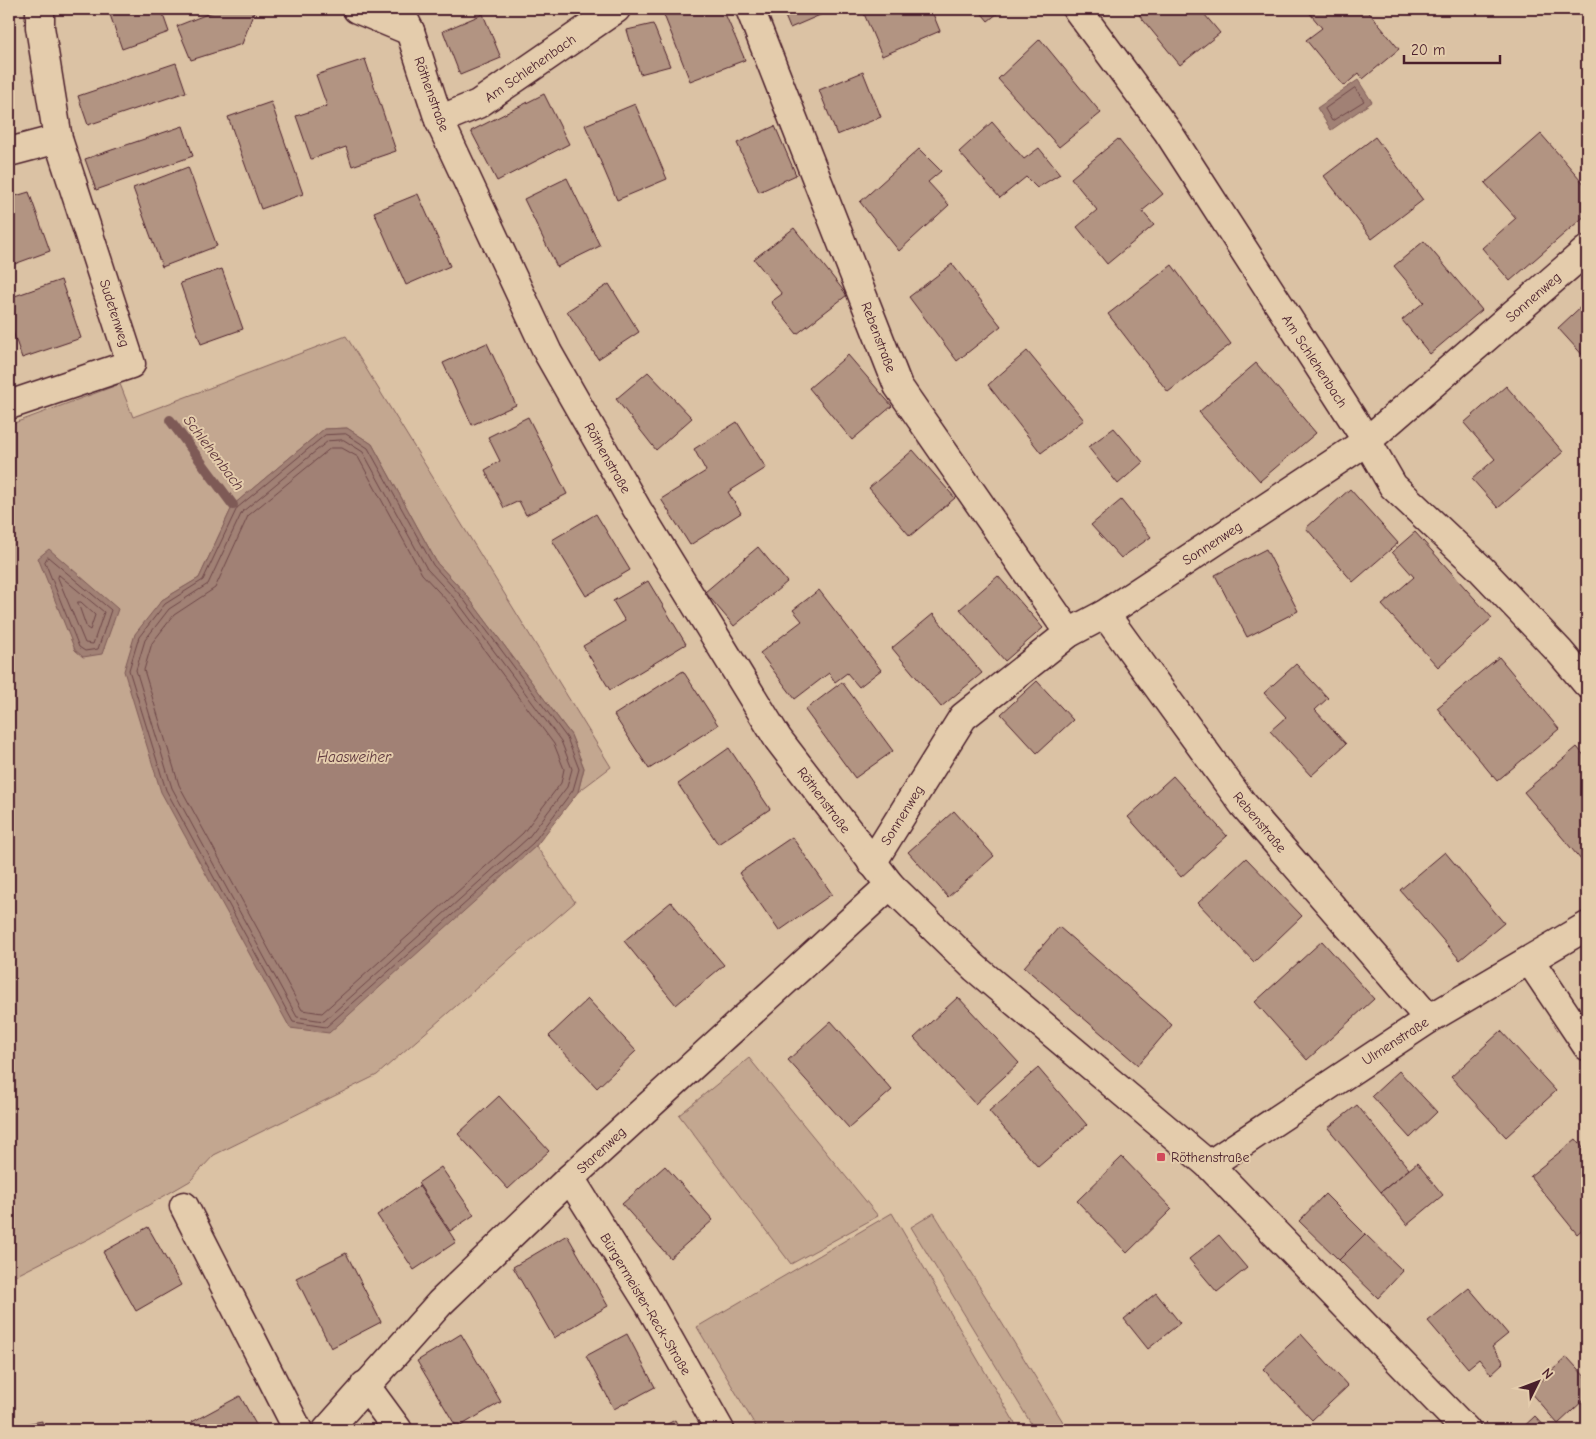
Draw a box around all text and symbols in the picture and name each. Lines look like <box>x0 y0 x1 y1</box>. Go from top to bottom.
street label: Am Schlehenbach <box>481 31 579 106</box>
scale bar <box>1404 32 1500 64</box>
text: 20 m <box>1411 41 1445 59</box>
street label: Röthenstraße <box>410 54 453 134</box>
street label: Sonnenweg <box>1502 269 1565 326</box>
street label: Sudetenweg <box>96 277 133 349</box>
street label: Rebenstraße <box>857 300 900 375</box>
street label: Am Schlehenbach <box>1278 311 1351 411</box>
water label: Schlehenbach <box>180 412 248 494</box>
street label: Röthenstraße <box>581 420 635 496</box>
street label: Sonnenweg <box>1179 518 1245 569</box>
water label: Haasweiher <box>317 748 392 766</box>
street label: Röthenstraße <box>793 764 854 837</box>
street label: Sonnenweg <box>877 782 928 849</box>
street label: Rebenstraße <box>1229 788 1290 856</box>
street label: Ulmenstraße <box>1359 1014 1432 1069</box>
street label: Starenweg <box>573 1123 630 1177</box>
place label: Röthenstraße <box>1171 1149 1249 1166</box>
marker: Röthenstraße <box>1155 1151 1167 1163</box>
street label: Bürgermeister-Reck-Straße <box>596 1230 695 1378</box>
north arrow <box>1514 1356 1564 1406</box>
text: N <box>1538 1365 1557 1383</box>

